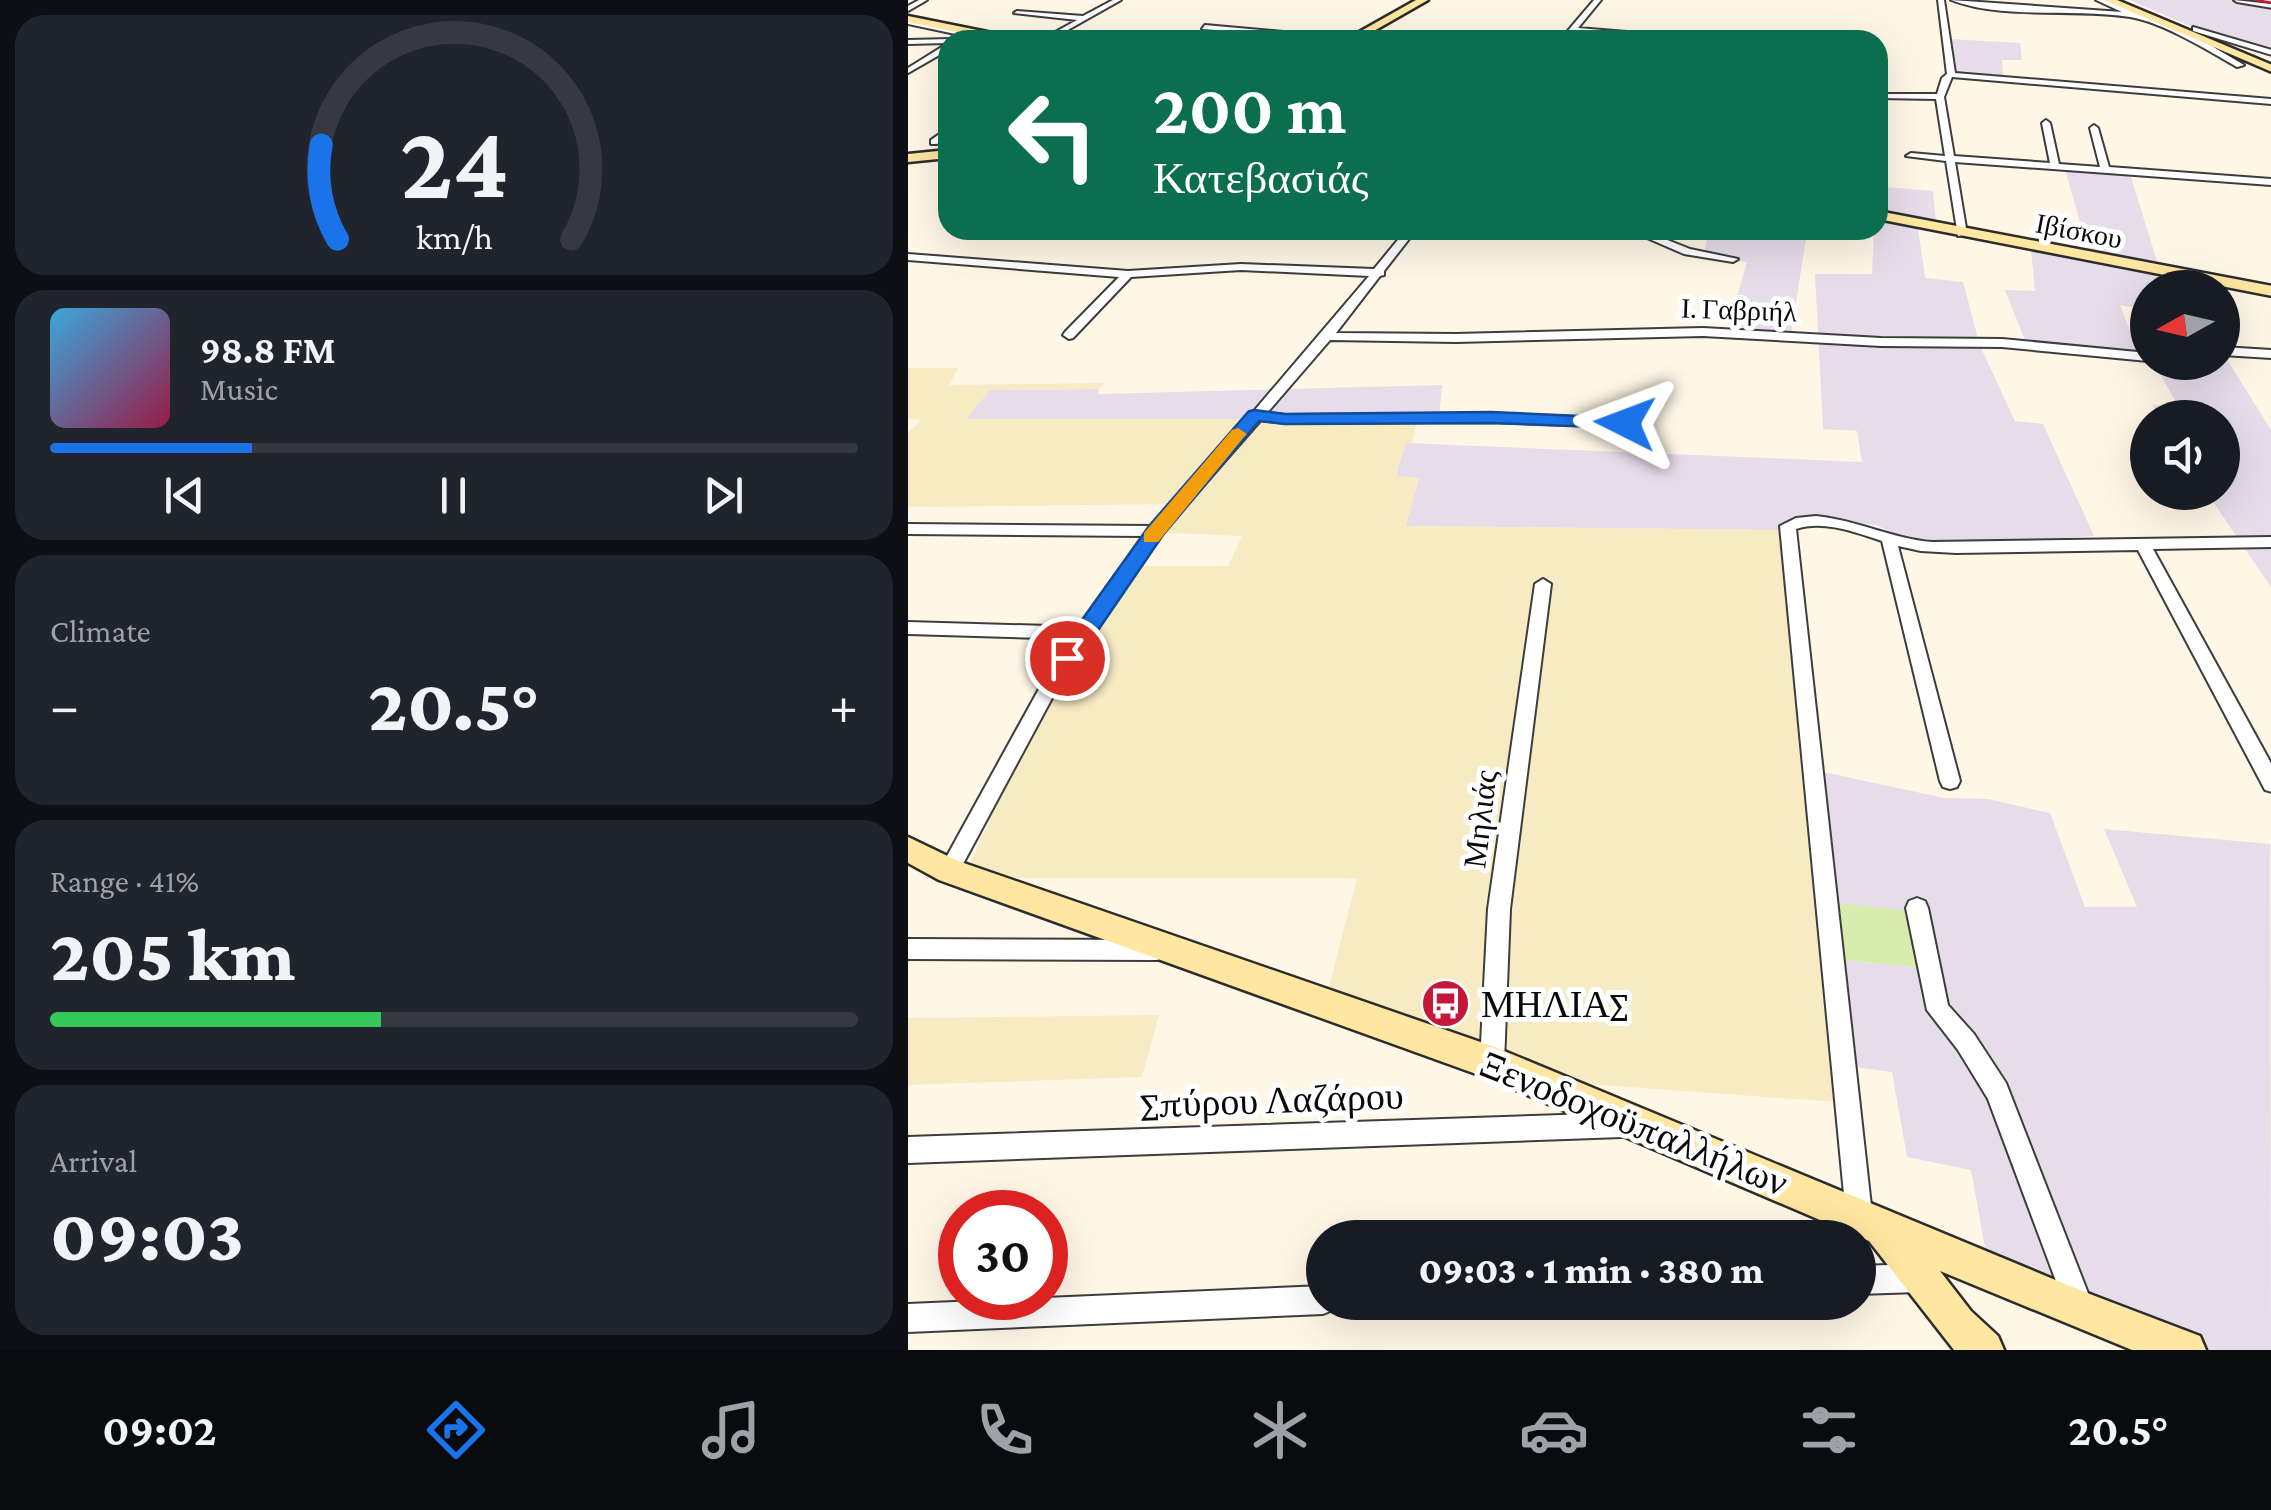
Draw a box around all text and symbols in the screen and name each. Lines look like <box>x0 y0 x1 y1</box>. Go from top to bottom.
icon: left <box>988 70 1118 200</box>
text: 200 m <box>1153 70 1346 148</box>
text: 24 <box>399 104 509 219</box>
text: Κατεβασιάς <box>1153 153 1369 203</box>
street label: Ιβίσκου <box>2033 207 2125 255</box>
text: km/h <box>415 217 493 257</box>
north arrow <box>2130 270 2240 380</box>
map controls <box>2130 270 2240 510</box>
street label: Ι. Γαβριήλ <box>1681 292 1798 328</box>
text: 98.8 FM <box>200 329 336 371</box>
text: Music <box>200 371 278 407</box>
position arrow <box>1573 371 1677 475</box>
button: sound <box>2130 400 2240 510</box>
icon: previous <box>157 468 212 523</box>
icon: pause <box>426 468 481 523</box>
icon: next <box>696 468 751 523</box>
text: Climate <box>50 613 151 649</box>
pin <box>1025 616 1110 701</box>
icon: arrive <box>1040 631 1095 686</box>
text: 20.5° <box>368 663 540 746</box>
text: − <box>50 675 79 736</box>
text: + <box>829 675 858 736</box>
street label: Μηλιάς <box>1456 768 1504 870</box>
text: Range · 41% <box>50 863 199 899</box>
text: 205 km <box>50 913 295 996</box>
bus stop icon: ΜΗΛΙΑΣ <box>1420 978 1472 1030</box>
place label: ΜΗΛΙΑΣ <box>1481 983 1628 1025</box>
street label: Ξενοδοχοϋπαλλήλων <box>1474 1042 1794 1204</box>
street label: Σπύρου Λαζάρου <box>1140 1074 1404 1126</box>
text: Arrival <box>50 1143 137 1179</box>
speed limit sign: 30 <box>938 1190 1068 1320</box>
text: 09:03 <box>50 1193 244 1276</box>
text: 09:03 · 1 min · 380 m <box>1418 1249 1764 1291</box>
icon: directions <box>421 1395 491 1465</box>
icon: music <box>696 1395 766 1465</box>
icon: phone <box>970 1395 1040 1465</box>
icon: climate <box>1245 1395 1315 1465</box>
icon: car <box>1519 1395 1589 1465</box>
icon: filters <box>1794 1395 1864 1465</box>
text: 09:02 <box>102 1405 217 1455</box>
text: 20.5° <box>2068 1405 2169 1455</box>

